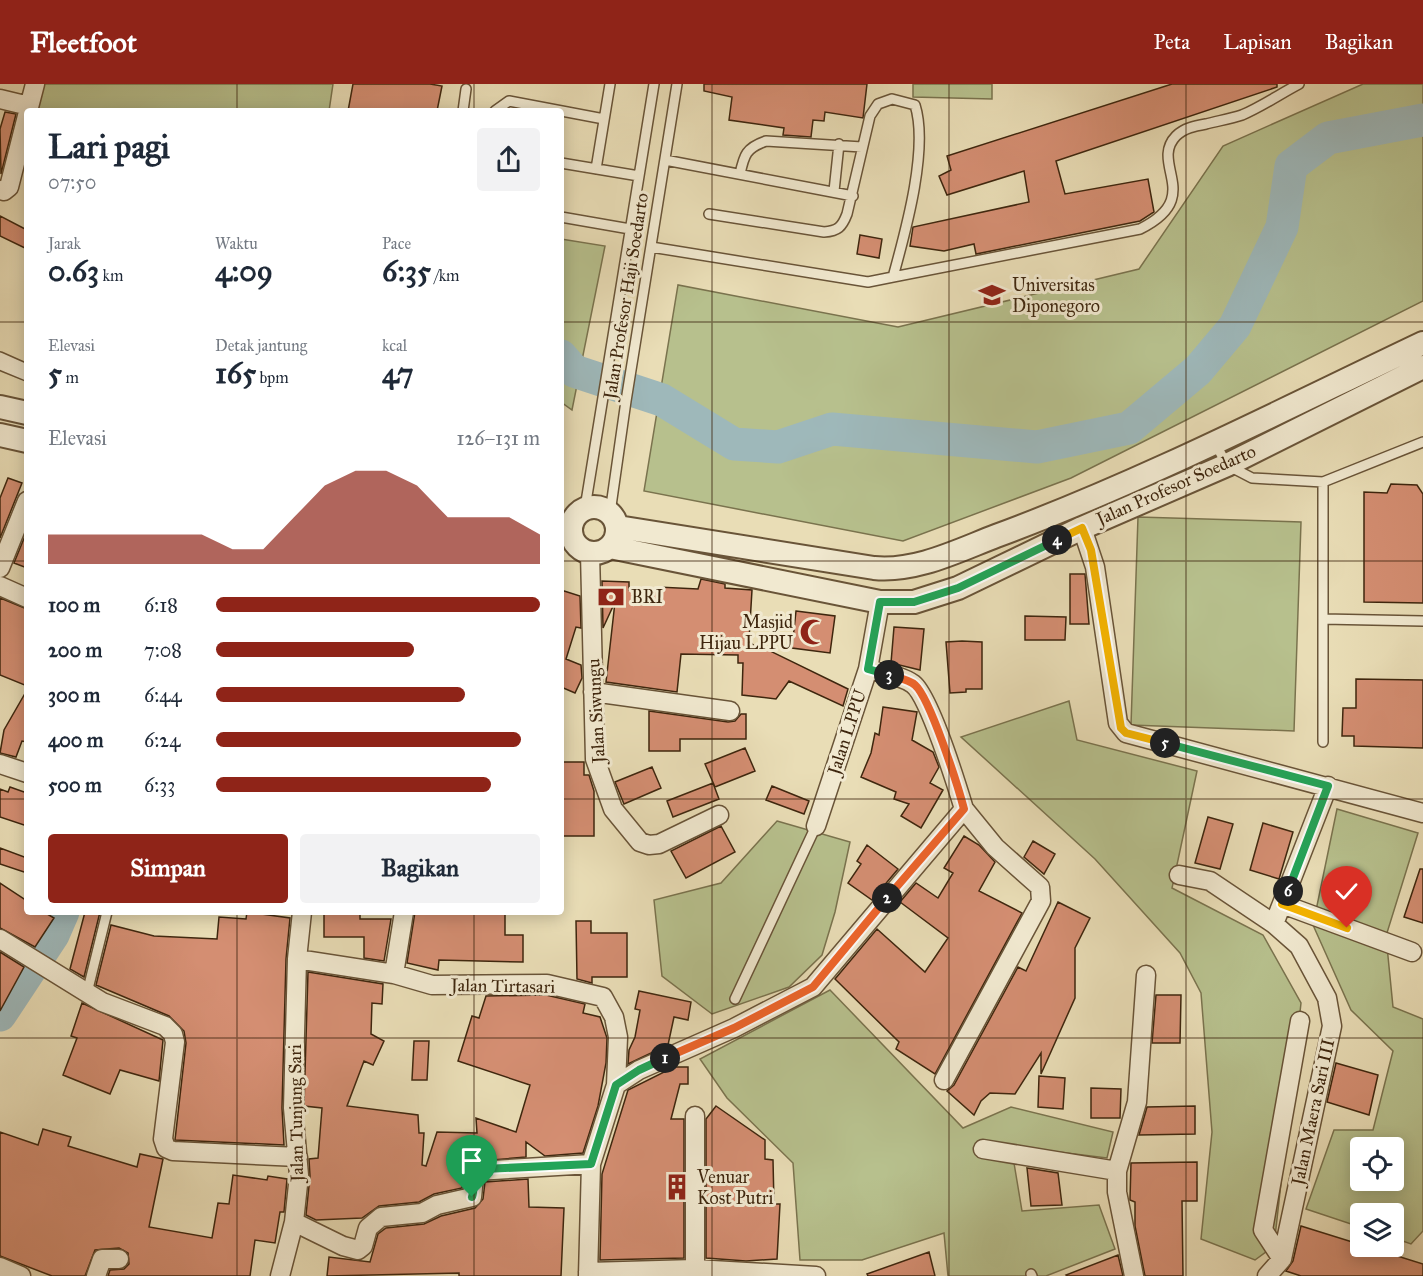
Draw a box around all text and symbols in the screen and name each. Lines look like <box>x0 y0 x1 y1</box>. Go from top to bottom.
text: Fleetfoot <box>30 25 137 60</box>
text: Peta <box>1154 29 1190 55</box>
text: Lapisan <box>1223 29 1292 55</box>
text: Bagikan <box>1325 29 1393 55</box>
text: Lari pagi <box>48 127 170 167</box>
button: share <box>477 128 540 191</box>
text: 07:50 <box>48 170 96 194</box>
street label: Jalan Profesor Haji Soedarto <box>598 191 654 403</box>
text: Jarak <box>48 234 81 253</box>
text: Waktu <box>215 234 258 253</box>
text: Pace <box>382 234 411 253</box>
text: 0.63 <box>48 253 99 289</box>
text: 4:09 <box>215 253 273 289</box>
text: 6:35 <box>382 253 431 289</box>
text: km <box>99 266 123 285</box>
text: /km <box>431 266 460 285</box>
place label: Universitas Diponegoro <box>1012 274 1100 318</box>
school or university icon: Universitas Diponegoro <box>977 280 1007 310</box>
text: Elevasi <box>48 336 95 355</box>
text: Detak jantung <box>215 336 307 355</box>
text: kcal <box>382 336 407 355</box>
text: 5 <box>48 355 62 391</box>
text: 165 <box>215 355 256 391</box>
text: 47 <box>382 355 413 391</box>
text: m <box>62 368 79 387</box>
text: bpm <box>256 368 289 387</box>
text: Elevasi <box>48 426 107 450</box>
text: 126–131 m <box>457 426 540 450</box>
street label: Jalan Profesor Soedarto <box>1091 440 1260 532</box>
pin: 4 <box>1042 525 1072 555</box>
text: 4 <box>1053 530 1061 549</box>
bank icon: BRI <box>596 582 626 612</box>
place label: BRI <box>631 586 663 608</box>
text: 100 m <box>48 593 100 617</box>
text: 6:18 <box>144 593 178 617</box>
place label: Masjid Hijau LPPU <box>699 611 794 654</box>
mosque icon: Masjid Hijau LPPU <box>798 617 828 647</box>
text: 200 m <box>48 638 102 662</box>
text: 7:08 <box>144 638 182 662</box>
street label: Jalan Siwungu <box>582 658 611 766</box>
pin: 3 <box>874 660 904 690</box>
text: 3 <box>886 665 892 684</box>
text: 300 m <box>48 683 100 707</box>
text: 6:44 <box>144 683 182 707</box>
street label: Jalan LPPU <box>822 686 872 780</box>
text: 400 m <box>48 728 104 752</box>
text: 6:24 <box>144 728 180 752</box>
pin: 5 <box>1150 728 1180 758</box>
text: 5 <box>1161 733 1169 752</box>
text: 500 m <box>48 773 102 797</box>
text: 6:33 <box>144 773 175 797</box>
button: Simpan <box>48 834 288 903</box>
button: Bagikan <box>300 834 540 903</box>
pin <box>1321 866 1372 928</box>
icon: check <box>1330 875 1363 908</box>
pin: 6 <box>1273 876 1303 906</box>
text: 6 <box>1284 881 1292 900</box>
pin: 2 <box>872 883 902 913</box>
text: 2 <box>883 888 891 907</box>
street label: Jalan Tirtasari <box>449 974 555 999</box>
street label: Jalan Maera Sari III <box>1286 1037 1340 1189</box>
pin: 1 <box>650 1043 680 1073</box>
street label: Jalan Tunjung Sari <box>284 1044 309 1184</box>
text: 1 <box>662 1048 668 1067</box>
pin <box>446 1135 497 1197</box>
map controls <box>1350 1137 1404 1257</box>
button: locate <box>1350 1137 1404 1191</box>
icon: arrive <box>455 1144 488 1177</box>
place label: Venuar Kost Putri <box>696 1166 774 1209</box>
building icon: Venuar Kost Putri <box>662 1172 692 1202</box>
button: layers <box>1350 1203 1404 1257</box>

